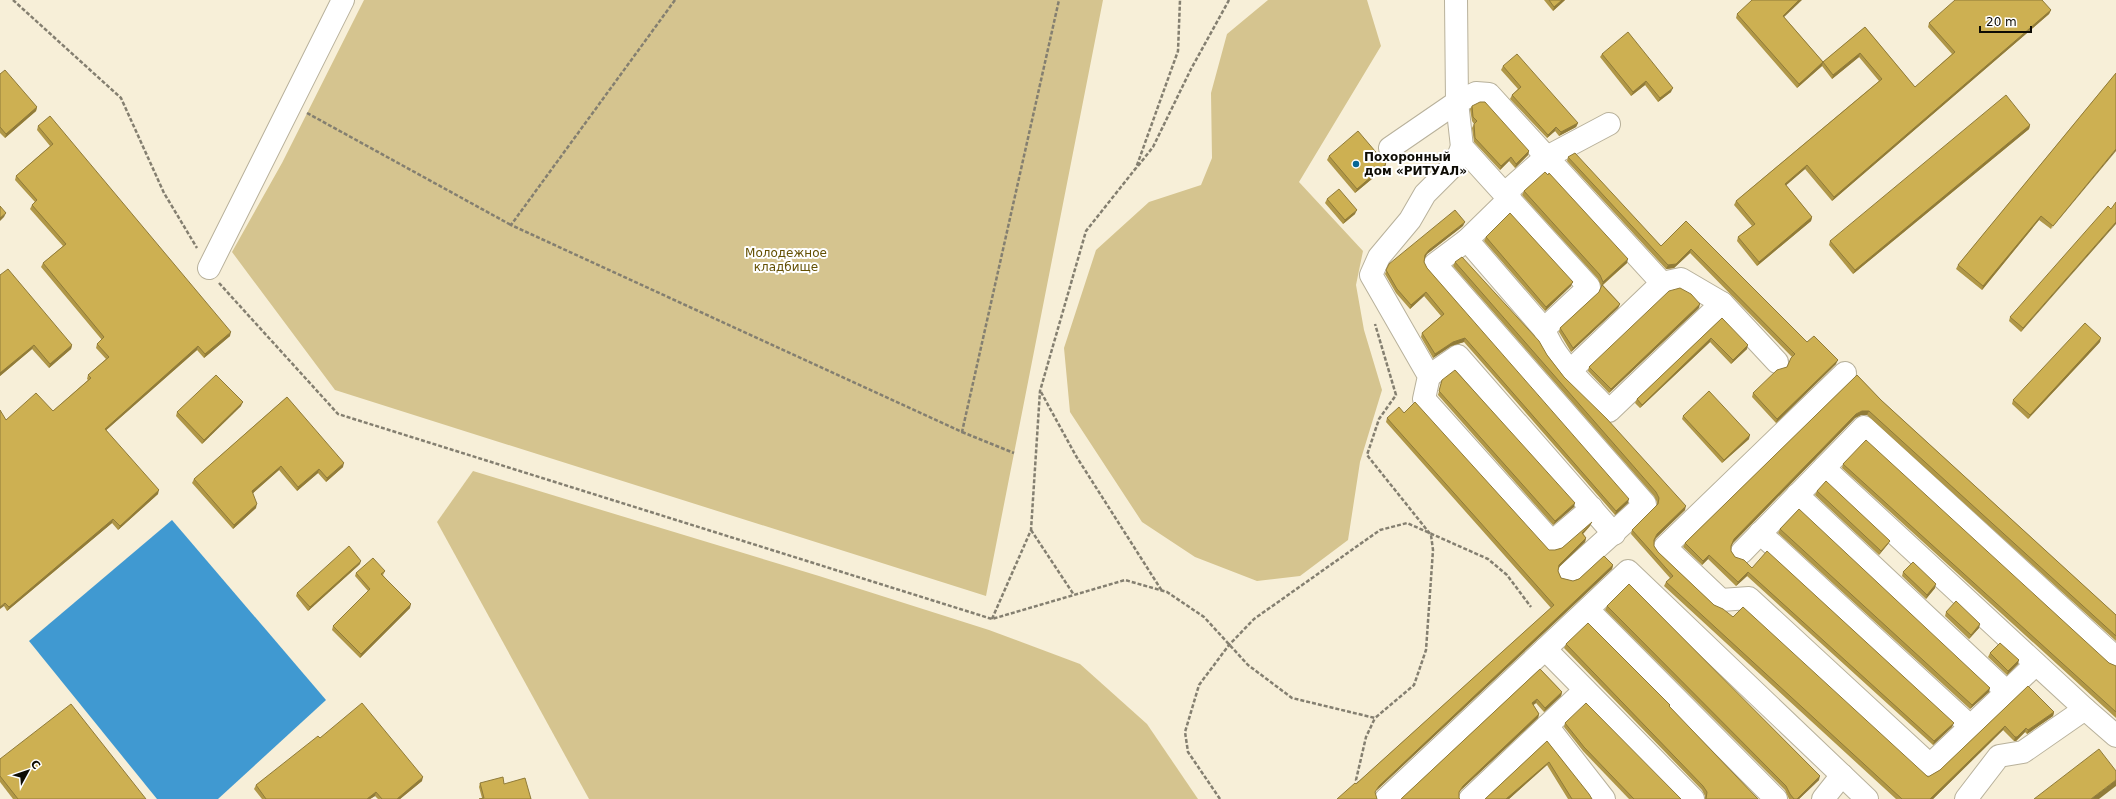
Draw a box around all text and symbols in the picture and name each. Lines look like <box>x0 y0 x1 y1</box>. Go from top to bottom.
scale bar <box>1980 8 2031 34</box>
text: 20 m <box>1986 15 2017 29</box>
place label: Похоронный дом «РИТУАЛ» <box>1364 150 1467 178</box>
marker: Похоронный дом «РИТУАЛ» <box>1351 159 1361 169</box>
park label: Молодежное кладбище <box>745 246 827 274</box>
north arrow <box>8 751 48 791</box>
text: С <box>28 758 43 772</box>

